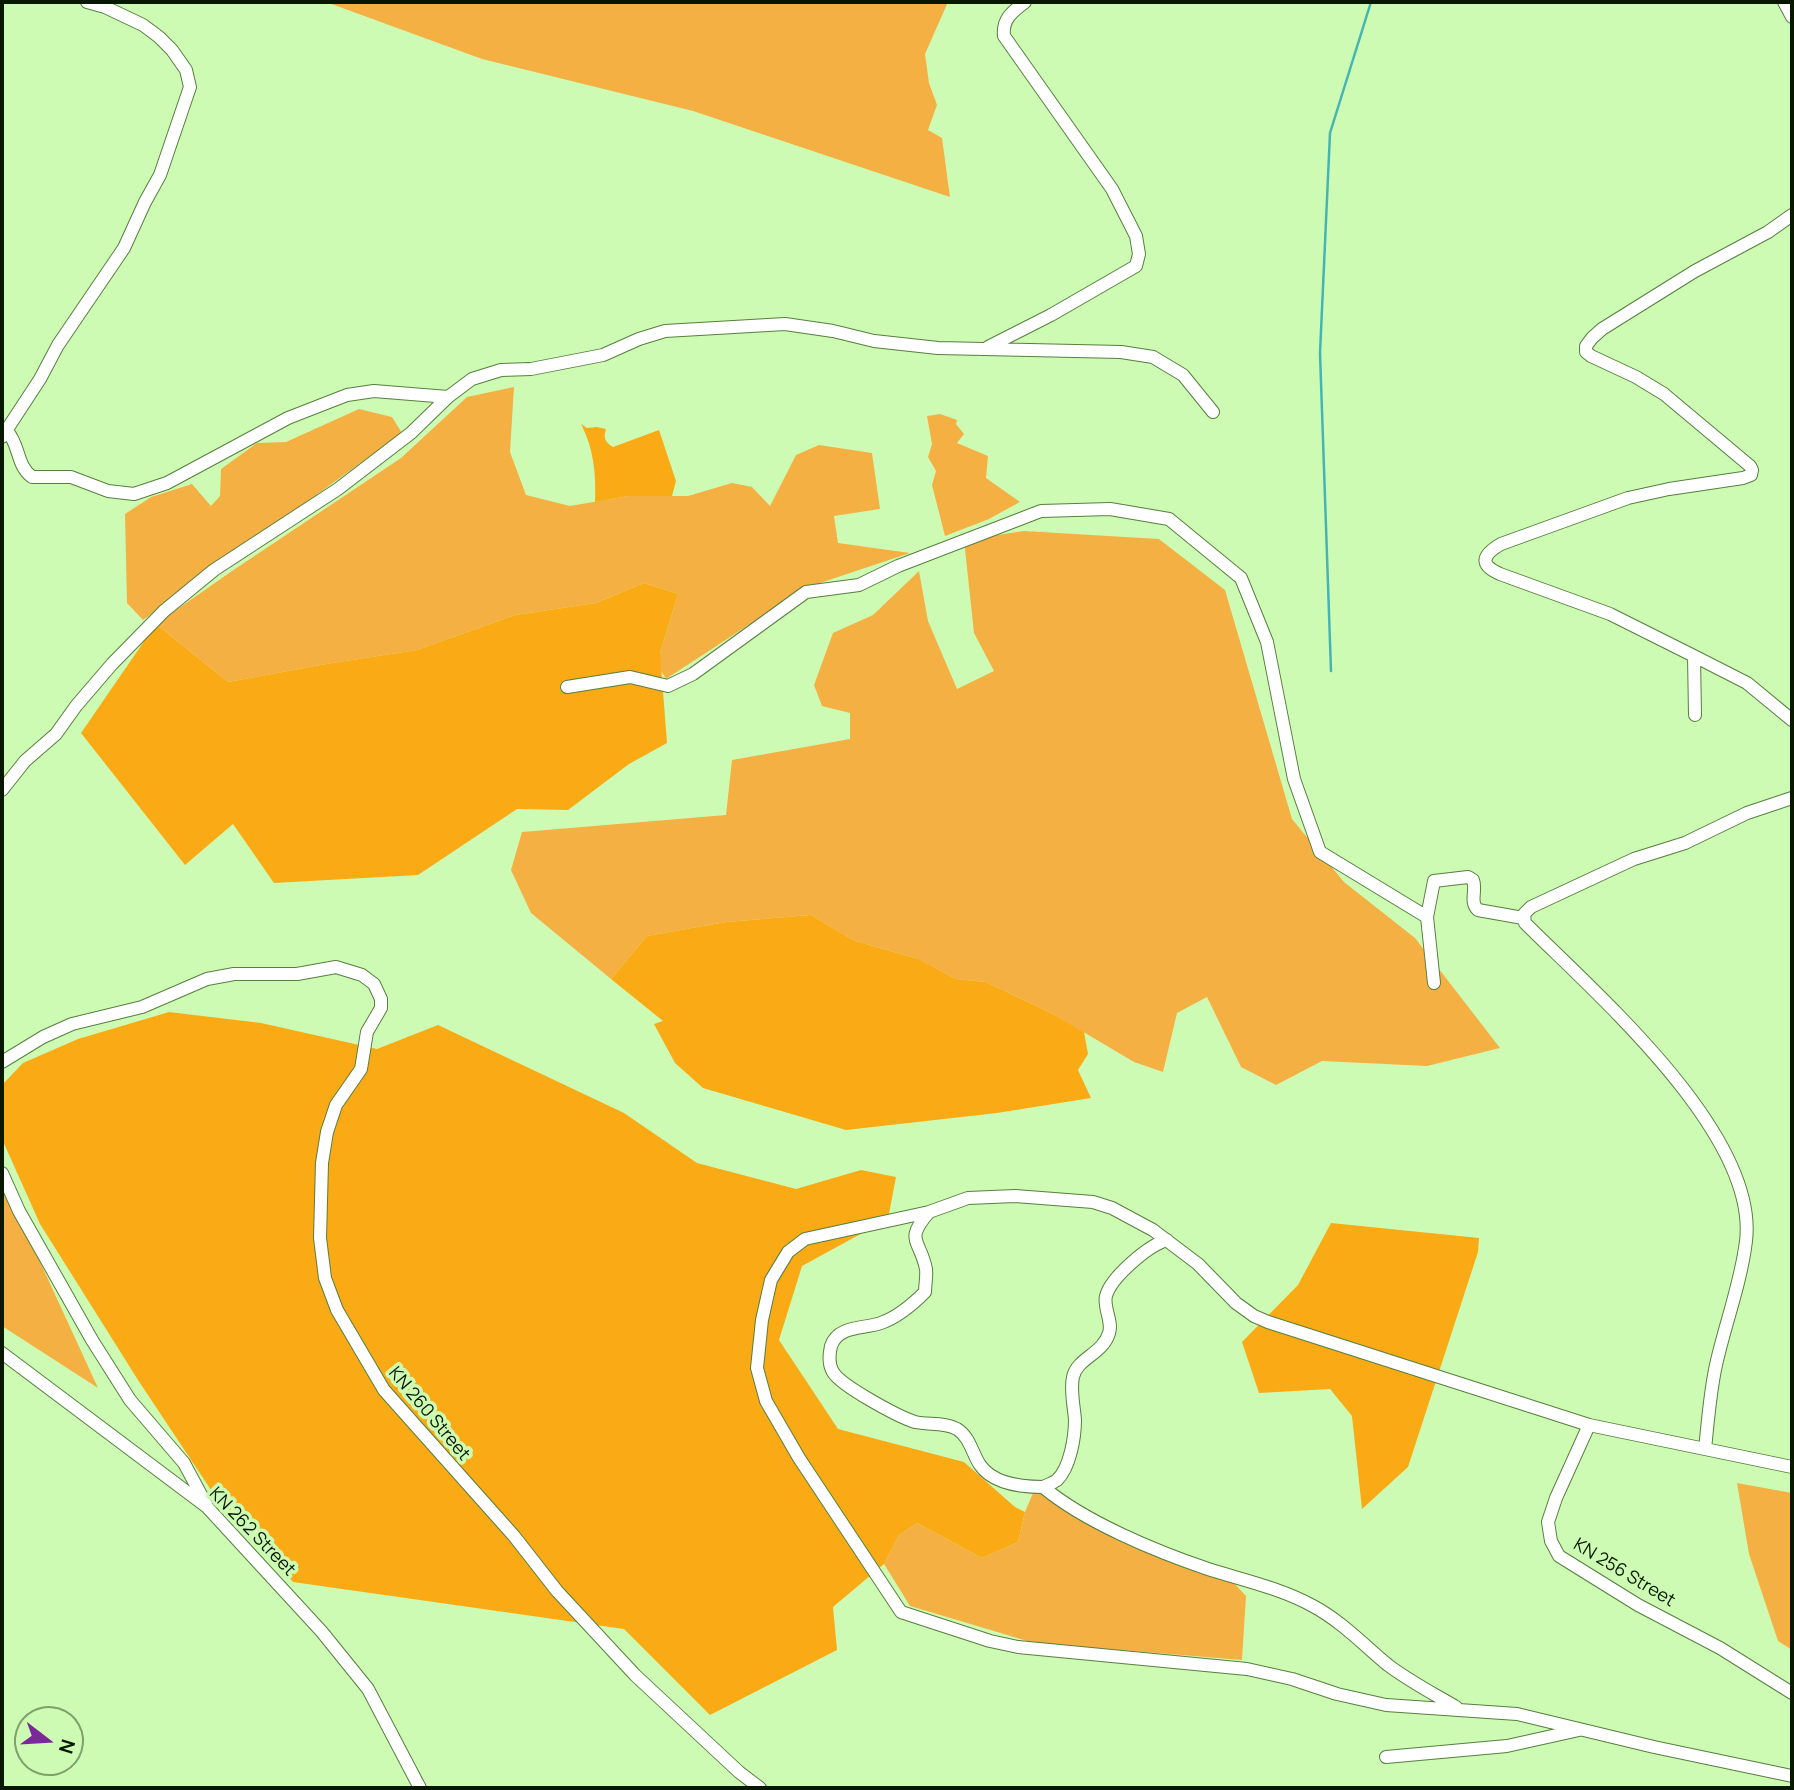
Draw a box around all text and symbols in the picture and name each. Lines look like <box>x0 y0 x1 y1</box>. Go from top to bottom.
street label: KN 260 Street <box>384 1363 474 1465</box>
street label: KN 262 Street <box>204 1483 300 1581</box>
street label: KN 256 Street <box>1569 1534 1679 1612</box>
north arrow <box>14 1706 84 1776</box>
text: N <box>53 1736 82 1757</box>

